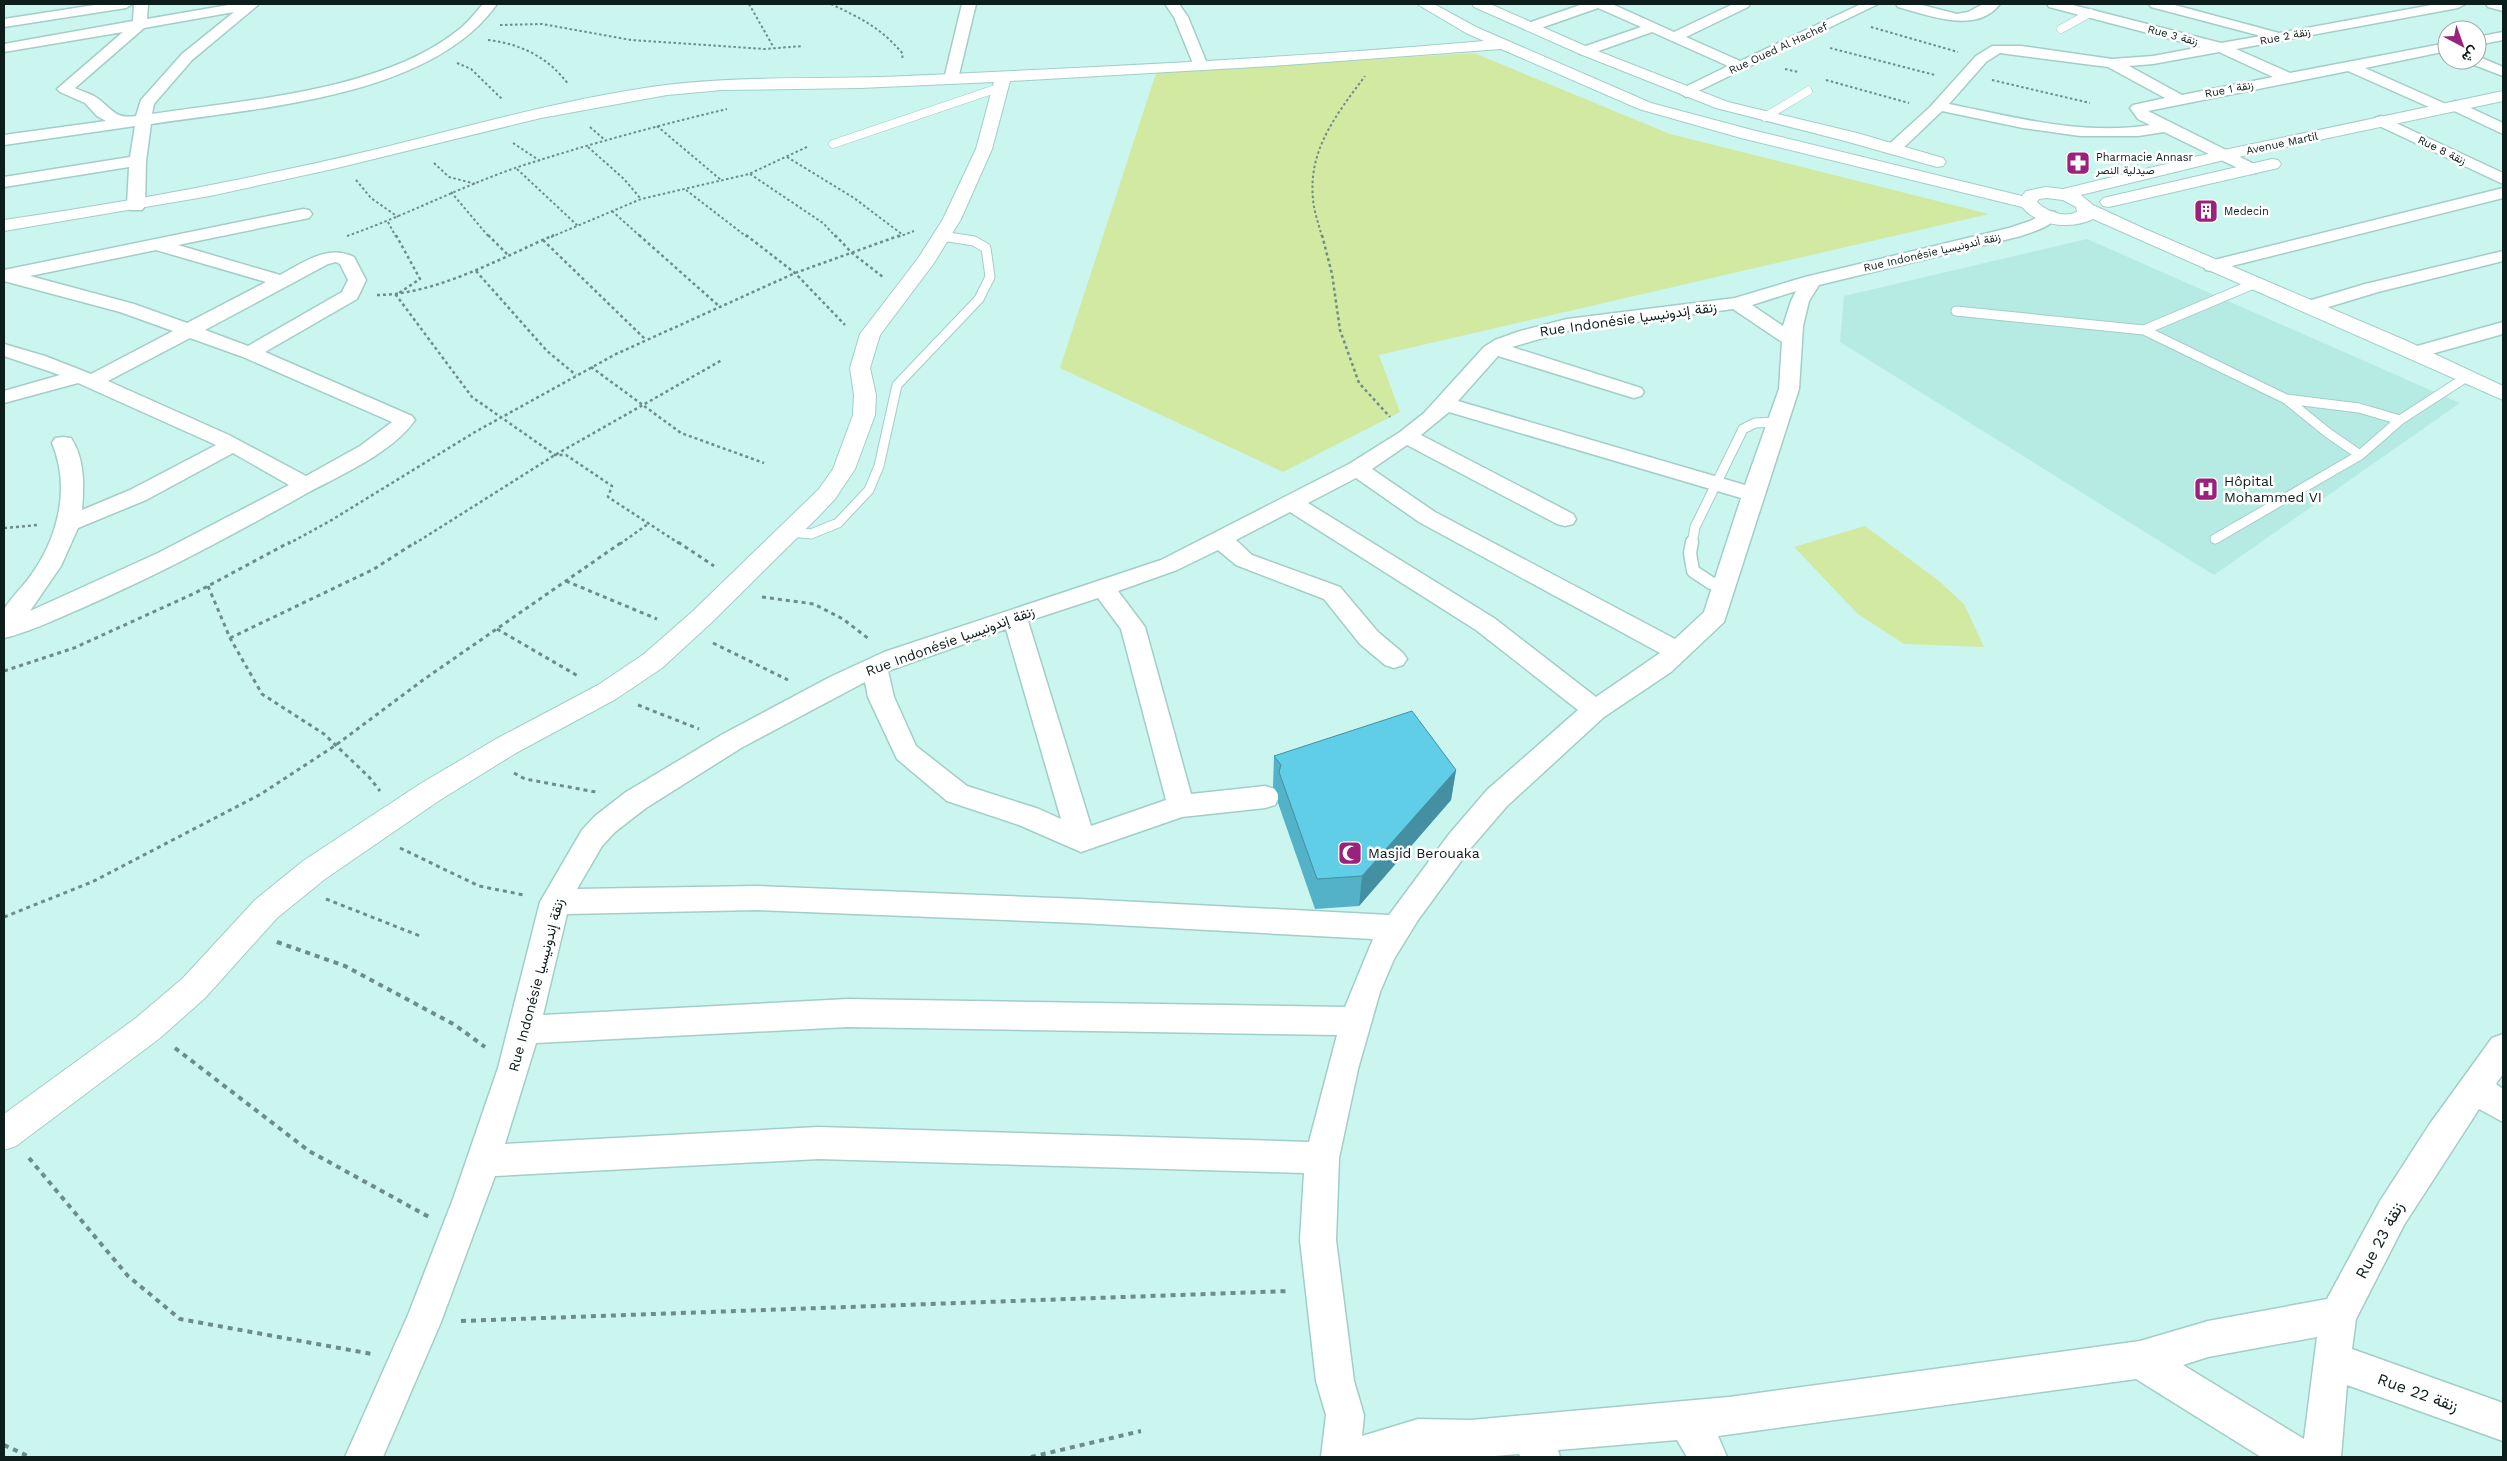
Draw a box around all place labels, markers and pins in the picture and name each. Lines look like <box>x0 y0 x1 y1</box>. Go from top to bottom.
pharmacy icon: Pharmacie Annasr صيدلية النصر <box>2065 150 2091 176</box>
place label: Pharmacie Annasr صيدلية النصر <box>2095 151 2194 177</box>
building icon: Medecin <box>2193 198 2219 224</box>
place label: Medecin <box>2224 205 2269 218</box>
place label: Hôpital Mohammed VI <box>2224 473 2322 505</box>
hospital icon: Hôpital Mohammed VI <box>2193 476 2219 502</box>
mosque icon: Masjid Berouaka <box>1337 840 1363 866</box>
place label: Masjid Berouaka <box>1368 845 1480 861</box>

